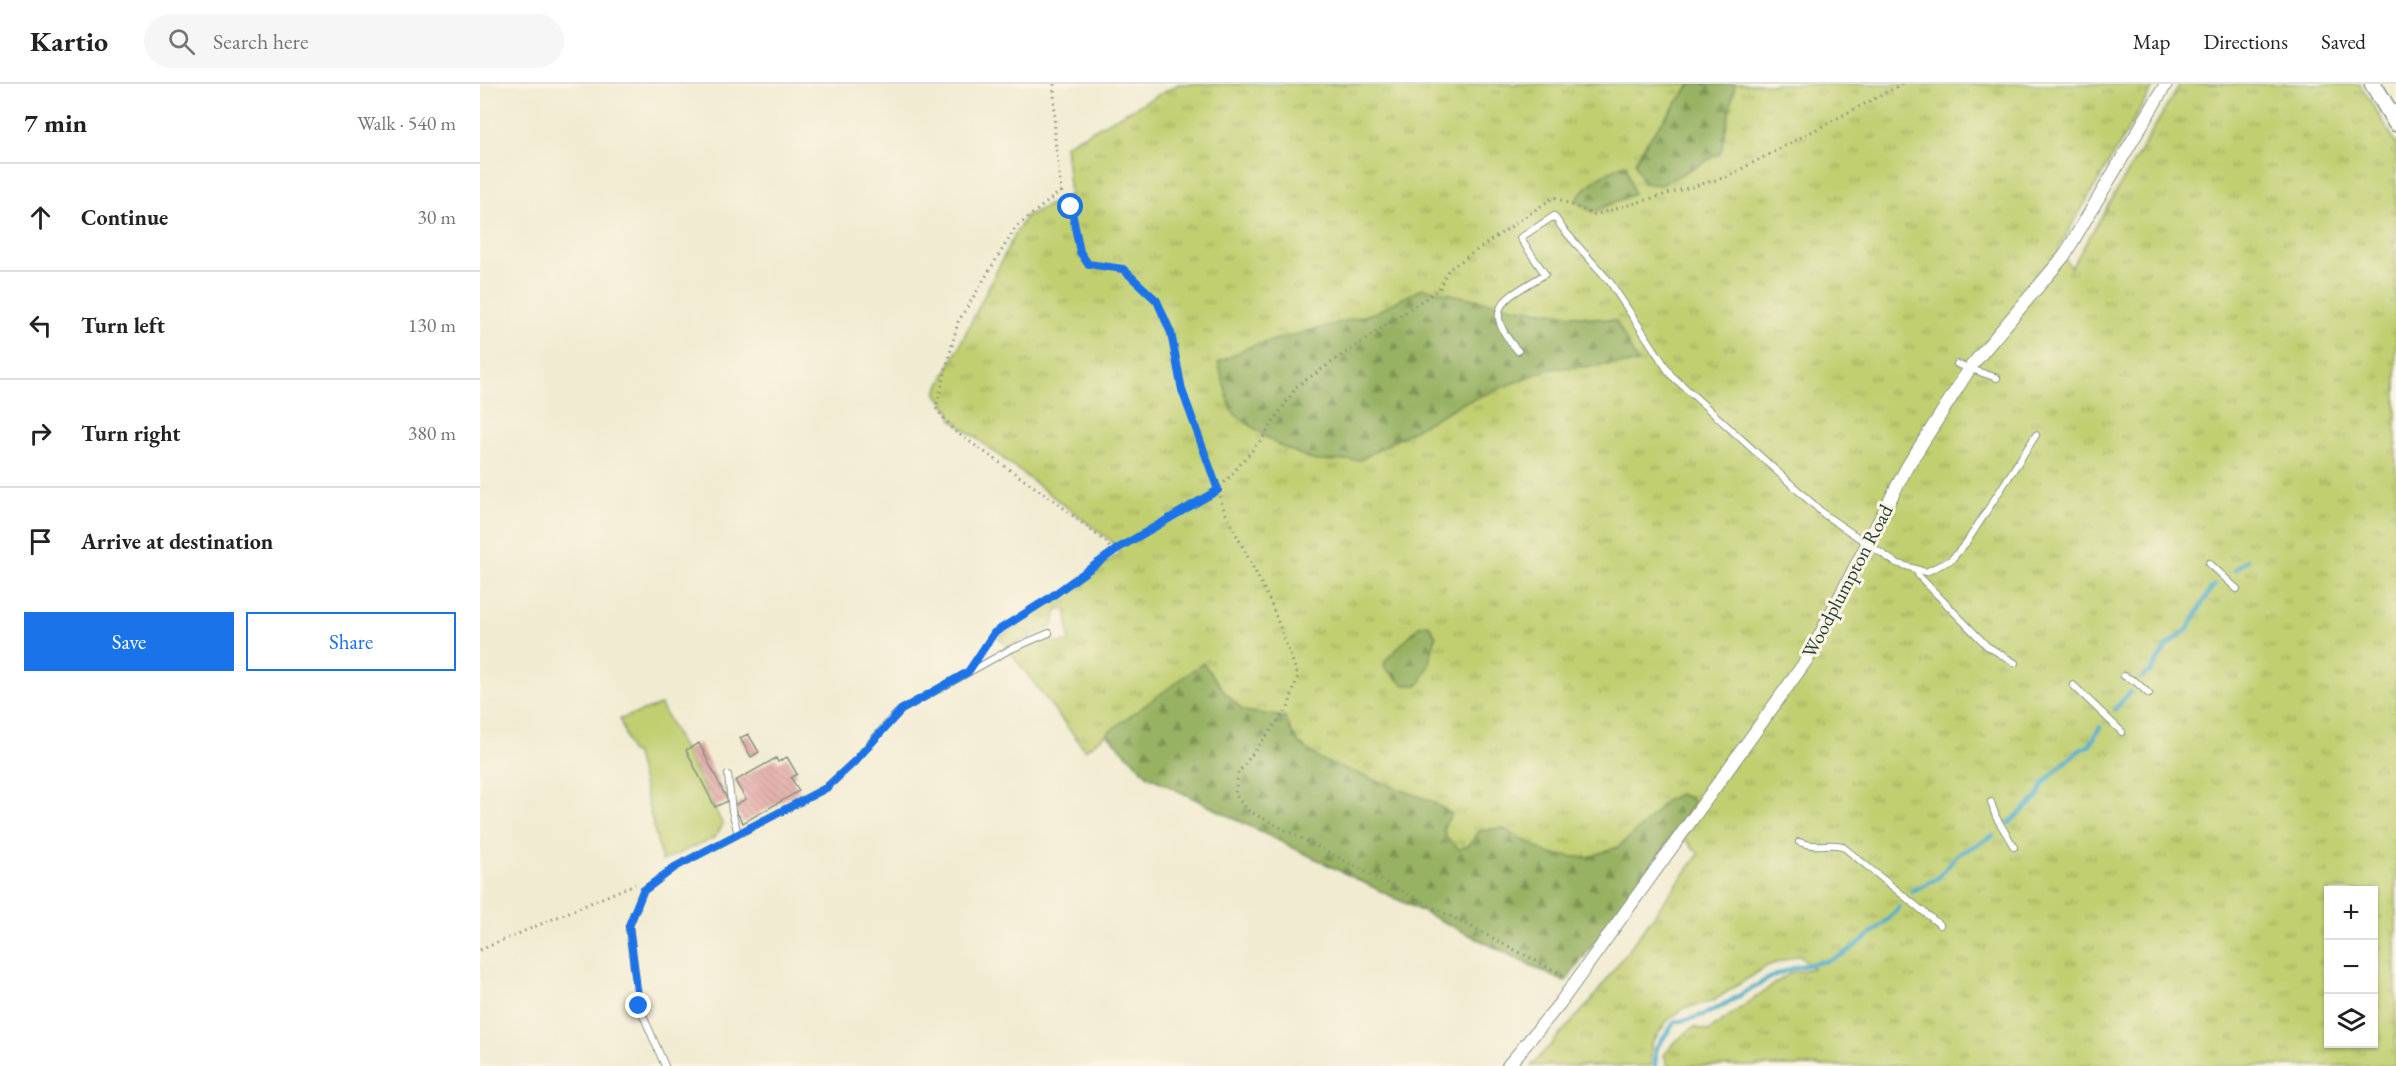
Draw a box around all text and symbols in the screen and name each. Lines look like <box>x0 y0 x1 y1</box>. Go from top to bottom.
search box <box>144 14 564 68</box>
text: Kartio <box>30 23 108 59</box>
icon: search <box>165 25 198 58</box>
text: Search here <box>213 27 309 56</box>
text: Map <box>2133 28 2170 55</box>
text: Directions <box>2203 28 2288 55</box>
text: Saved <box>2321 28 2366 55</box>
text: 7 min <box>24 106 87 140</box>
text: Walk · 540 m <box>357 110 456 136</box>
route start <box>1057 193 1083 219</box>
icon: ahead <box>24 201 57 234</box>
text: Continue <box>81 203 168 232</box>
text: 30 m <box>417 204 456 230</box>
icon: left <box>24 309 57 342</box>
text: Turn left <box>81 311 165 340</box>
text: 130 m <box>408 312 456 338</box>
icon: right <box>24 417 57 450</box>
text: Turn right <box>81 419 180 448</box>
text: 380 m <box>408 420 456 446</box>
street label: Woodplumpton Road <box>1796 499 1899 662</box>
icon: arrive <box>24 525 57 558</box>
text: Arrive at destination <box>81 527 273 556</box>
button: Save <box>24 612 234 671</box>
button: Share <box>246 612 456 671</box>
map controls <box>2324 886 2378 1048</box>
button: + <box>2324 886 2378 940</box>
button: − <box>2324 940 2378 994</box>
route end <box>625 992 651 1018</box>
button: layers <box>2324 994 2378 1048</box>

